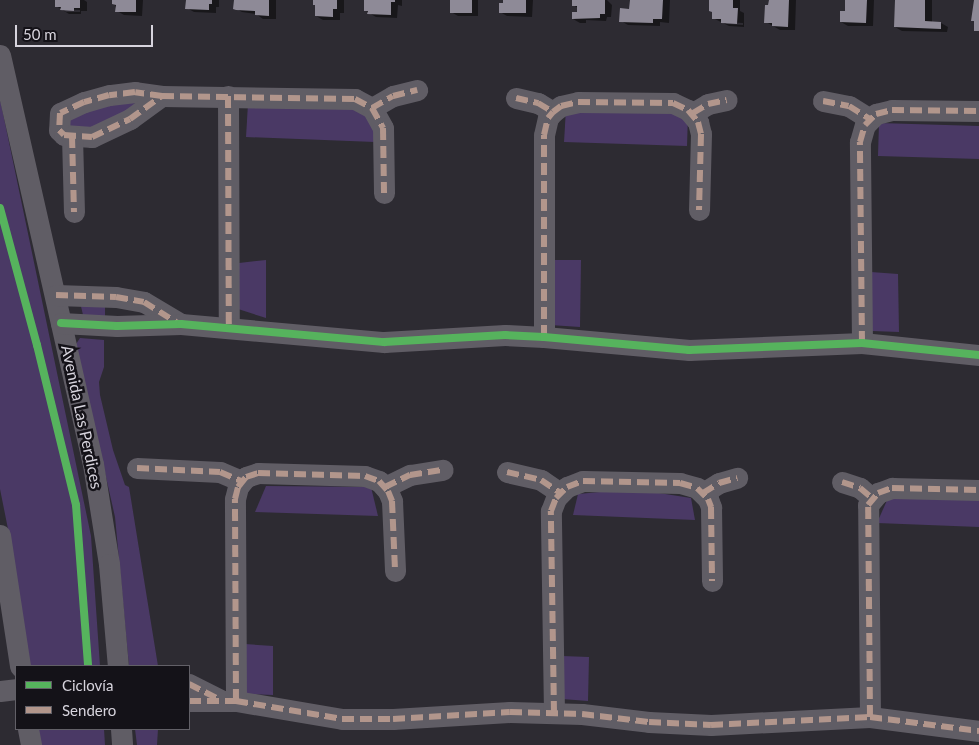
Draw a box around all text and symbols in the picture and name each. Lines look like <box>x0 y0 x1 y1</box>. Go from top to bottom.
scale bar <box>18 15 155 47</box>
text: 50 m <box>23 25 57 43</box>
street label: Avenida Las Perdices <box>57 343 107 491</box>
legend <box>15 665 190 730</box>
text: Ciclovía <box>62 676 113 694</box>
text: Sendero <box>62 701 116 719</box>

